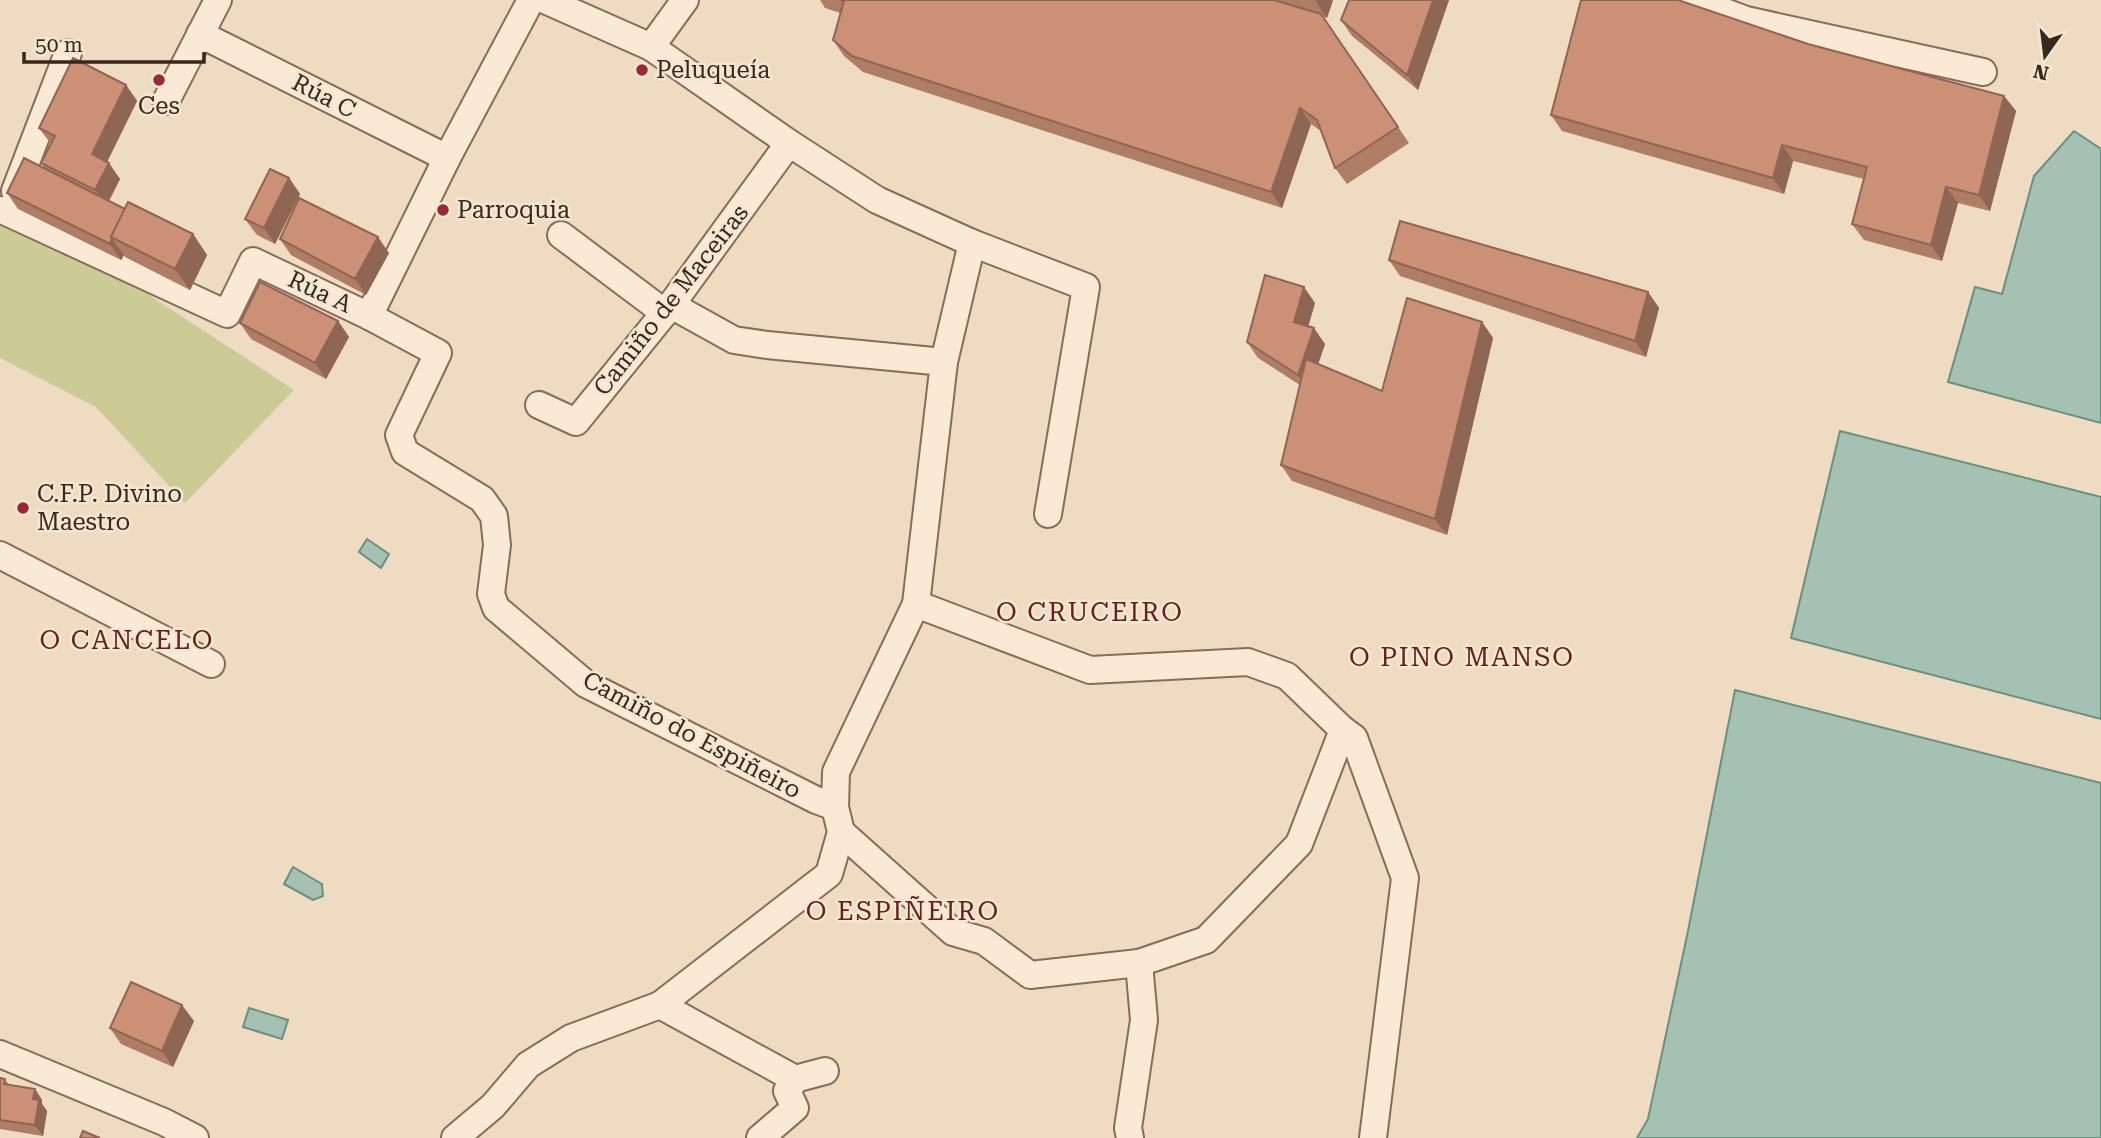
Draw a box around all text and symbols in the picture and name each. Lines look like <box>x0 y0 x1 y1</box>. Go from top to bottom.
scale bar <box>24 21 205 65</box>
north arrow <box>2010 21 2080 91</box>
text: 50 m <box>35 33 83 57</box>
place label: Peluqueía <box>656 56 770 84</box>
text: N <box>2031 59 2051 85</box>
marker: Peluqueía <box>634 62 650 78</box>
street label: Rúa C <box>288 68 360 124</box>
marker: Ces <box>151 72 167 88</box>
place label: Ces <box>138 92 180 120</box>
place label: Parroquia <box>457 196 570 224</box>
street label: Camiño de Maceiras <box>588 199 754 401</box>
marker: Parroquia <box>435 202 451 218</box>
street label: Rúa A <box>284 265 356 319</box>
place label: C.F.P. Divino Maestro <box>37 480 182 536</box>
marker: C.F.P. Divino Maestro <box>15 500 31 516</box>
district label: O CRUCEIRO <box>996 597 1184 627</box>
district label: O CANCELO <box>40 625 214 655</box>
district label: O PINO MANSO <box>1349 642 1575 672</box>
street label: Camiño do Espiñeiro <box>578 666 806 804</box>
district label: O ESPIÑEIRO <box>806 895 1000 926</box>

